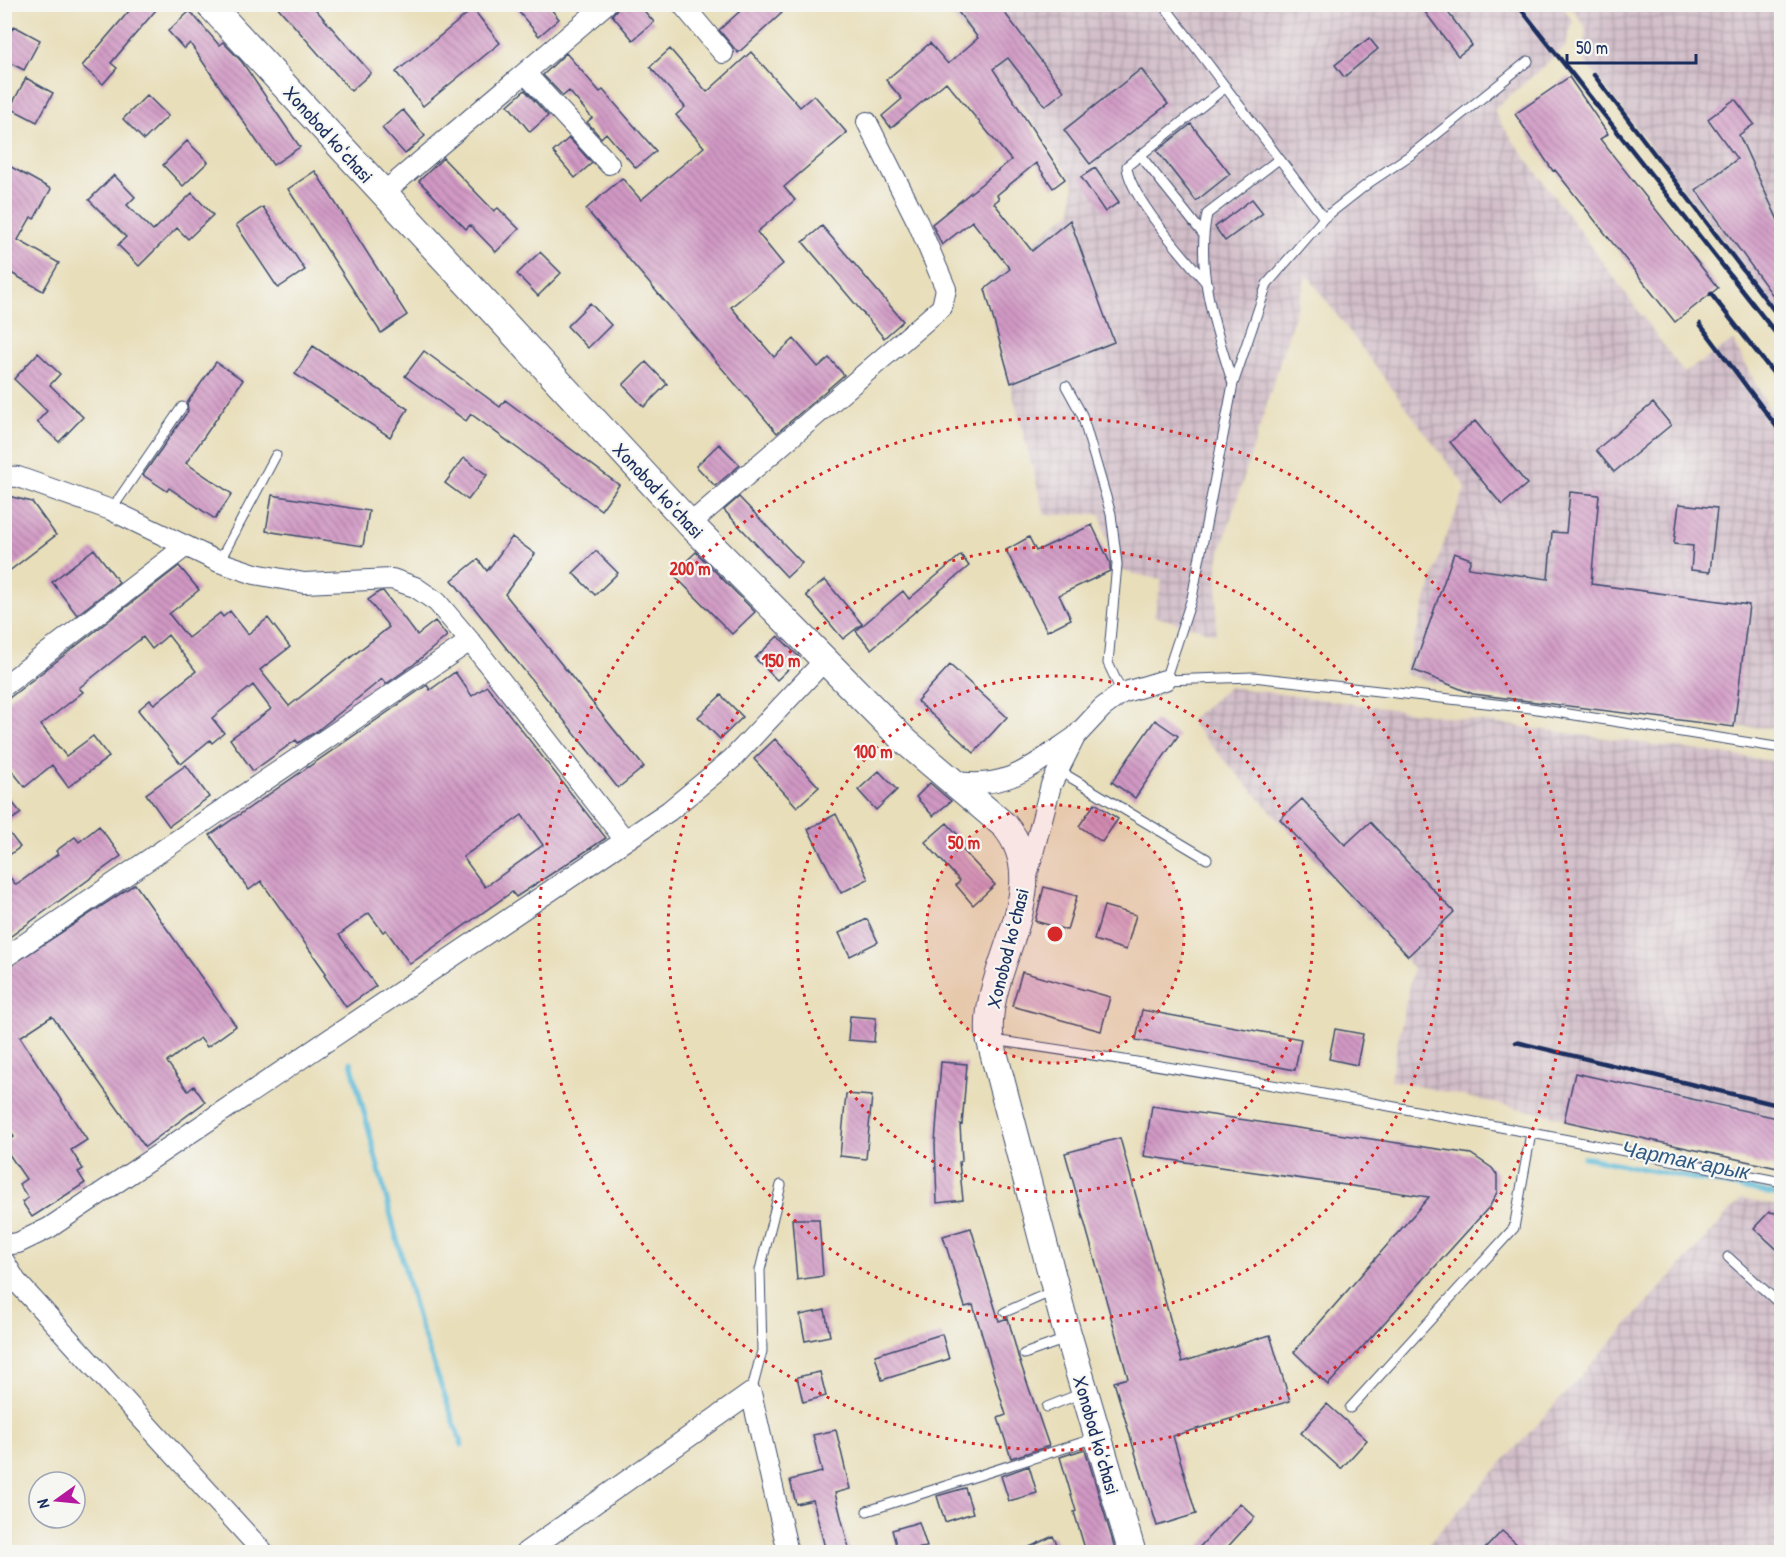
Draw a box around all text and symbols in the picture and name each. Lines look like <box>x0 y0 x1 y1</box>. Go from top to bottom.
scale bar <box>1567 27 1696 65</box>
text: 50 m <box>1576 35 1608 60</box>
street label: Xonobod koʻchasi <box>278 79 380 189</box>
street label: Xonobod koʻchasi <box>607 436 711 544</box>
text: 200 m <box>670 556 710 581</box>
text: 150 m <box>762 648 800 673</box>
text: 100 m <box>853 739 893 764</box>
text: 50 m <box>948 830 980 855</box>
street label: Xonobod koʻchasi <box>979 885 1035 1011</box>
centre of rings <box>1045 924 1065 944</box>
water label: Чартак арык <box>1619 1133 1754 1187</box>
street label: Xonobod koʻchasi <box>1067 1372 1127 1498</box>
north arrow <box>27 1470 87 1530</box>
text: N <box>31 1496 54 1511</box>

